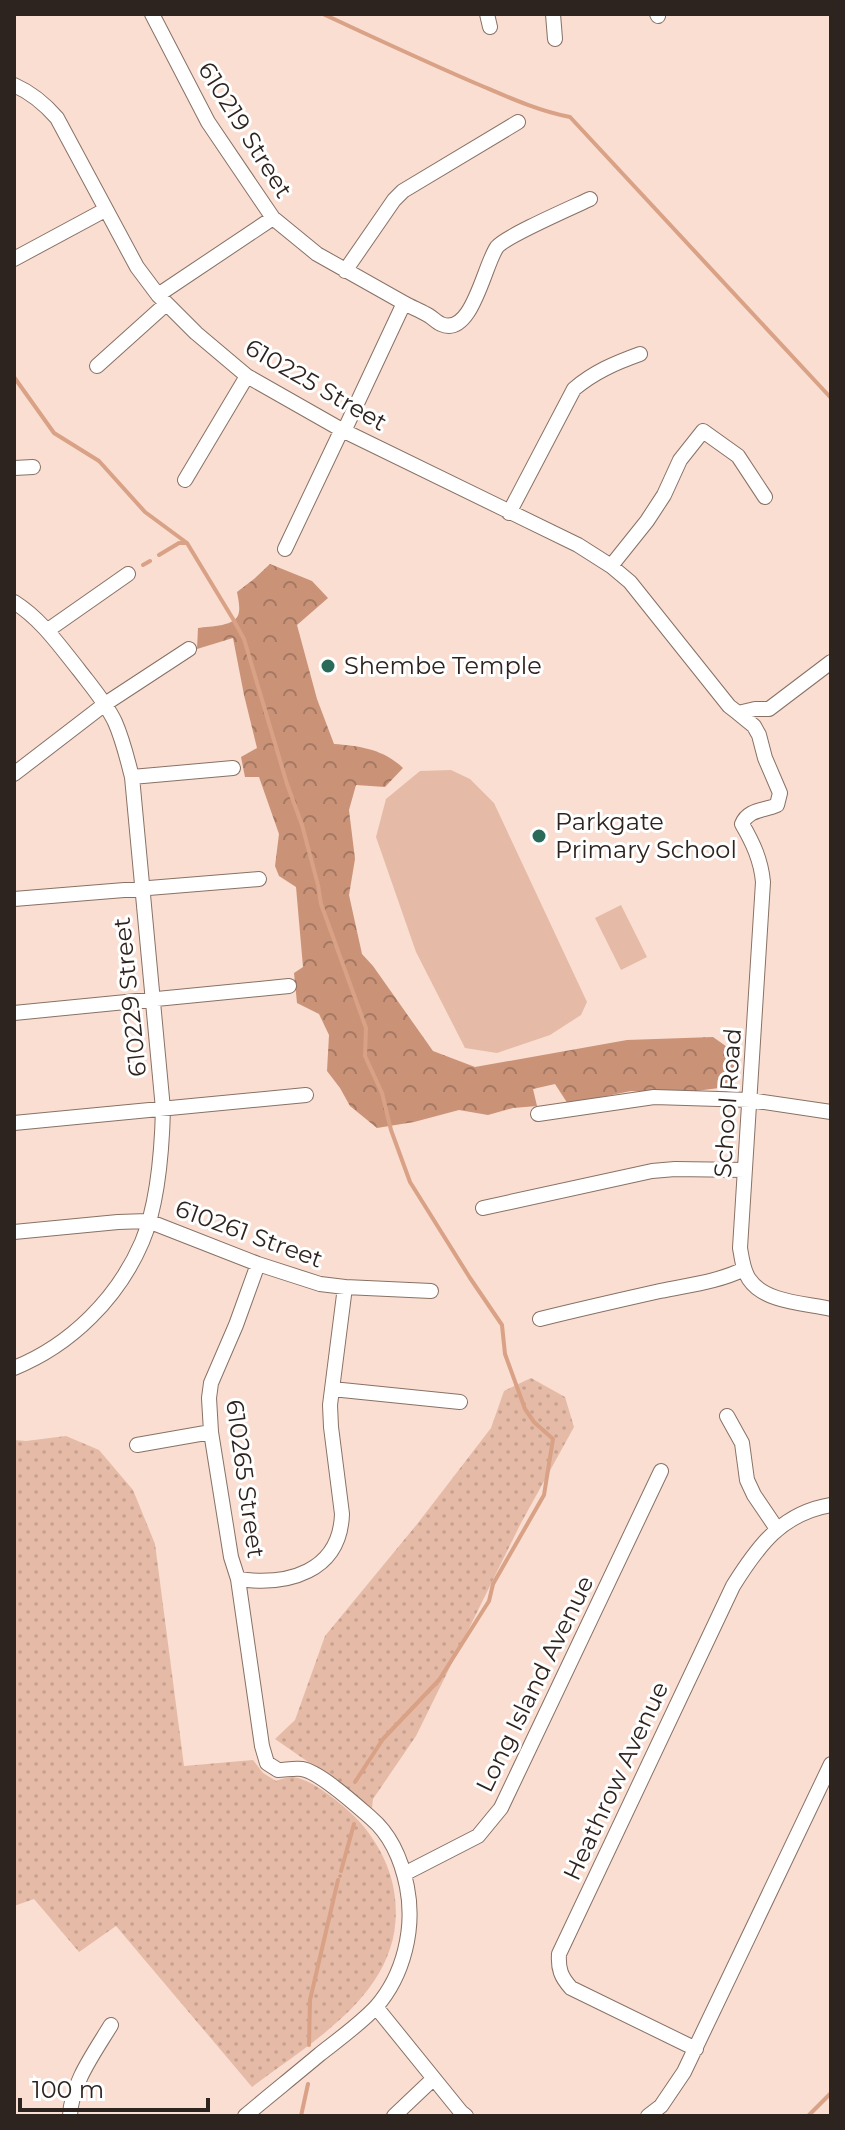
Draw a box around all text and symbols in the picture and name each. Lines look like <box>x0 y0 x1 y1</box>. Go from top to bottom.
street label: 610219 Street <box>192 56 299 203</box>
street label: 610225 Street <box>240 332 393 437</box>
place label: Shembe Temple <box>344 651 542 680</box>
marker: Shembe Temple <box>319 657 337 675</box>
place label: Parkgate Primary School <box>555 807 737 864</box>
marker: Parkgate Primary School <box>530 827 548 845</box>
street label: 610229 Street <box>107 916 152 1078</box>
street label: School Road <box>708 1027 747 1179</box>
street label: 610261 Street <box>171 1193 327 1274</box>
street label: 610265 Street <box>220 1398 271 1560</box>
street label: Long Island Avenue <box>470 1571 600 1797</box>
street label: Heathrow Avenue <box>557 1677 674 1885</box>
scale bar <box>20 2062 208 2112</box>
text: 100 m <box>32 2075 104 2104</box>

